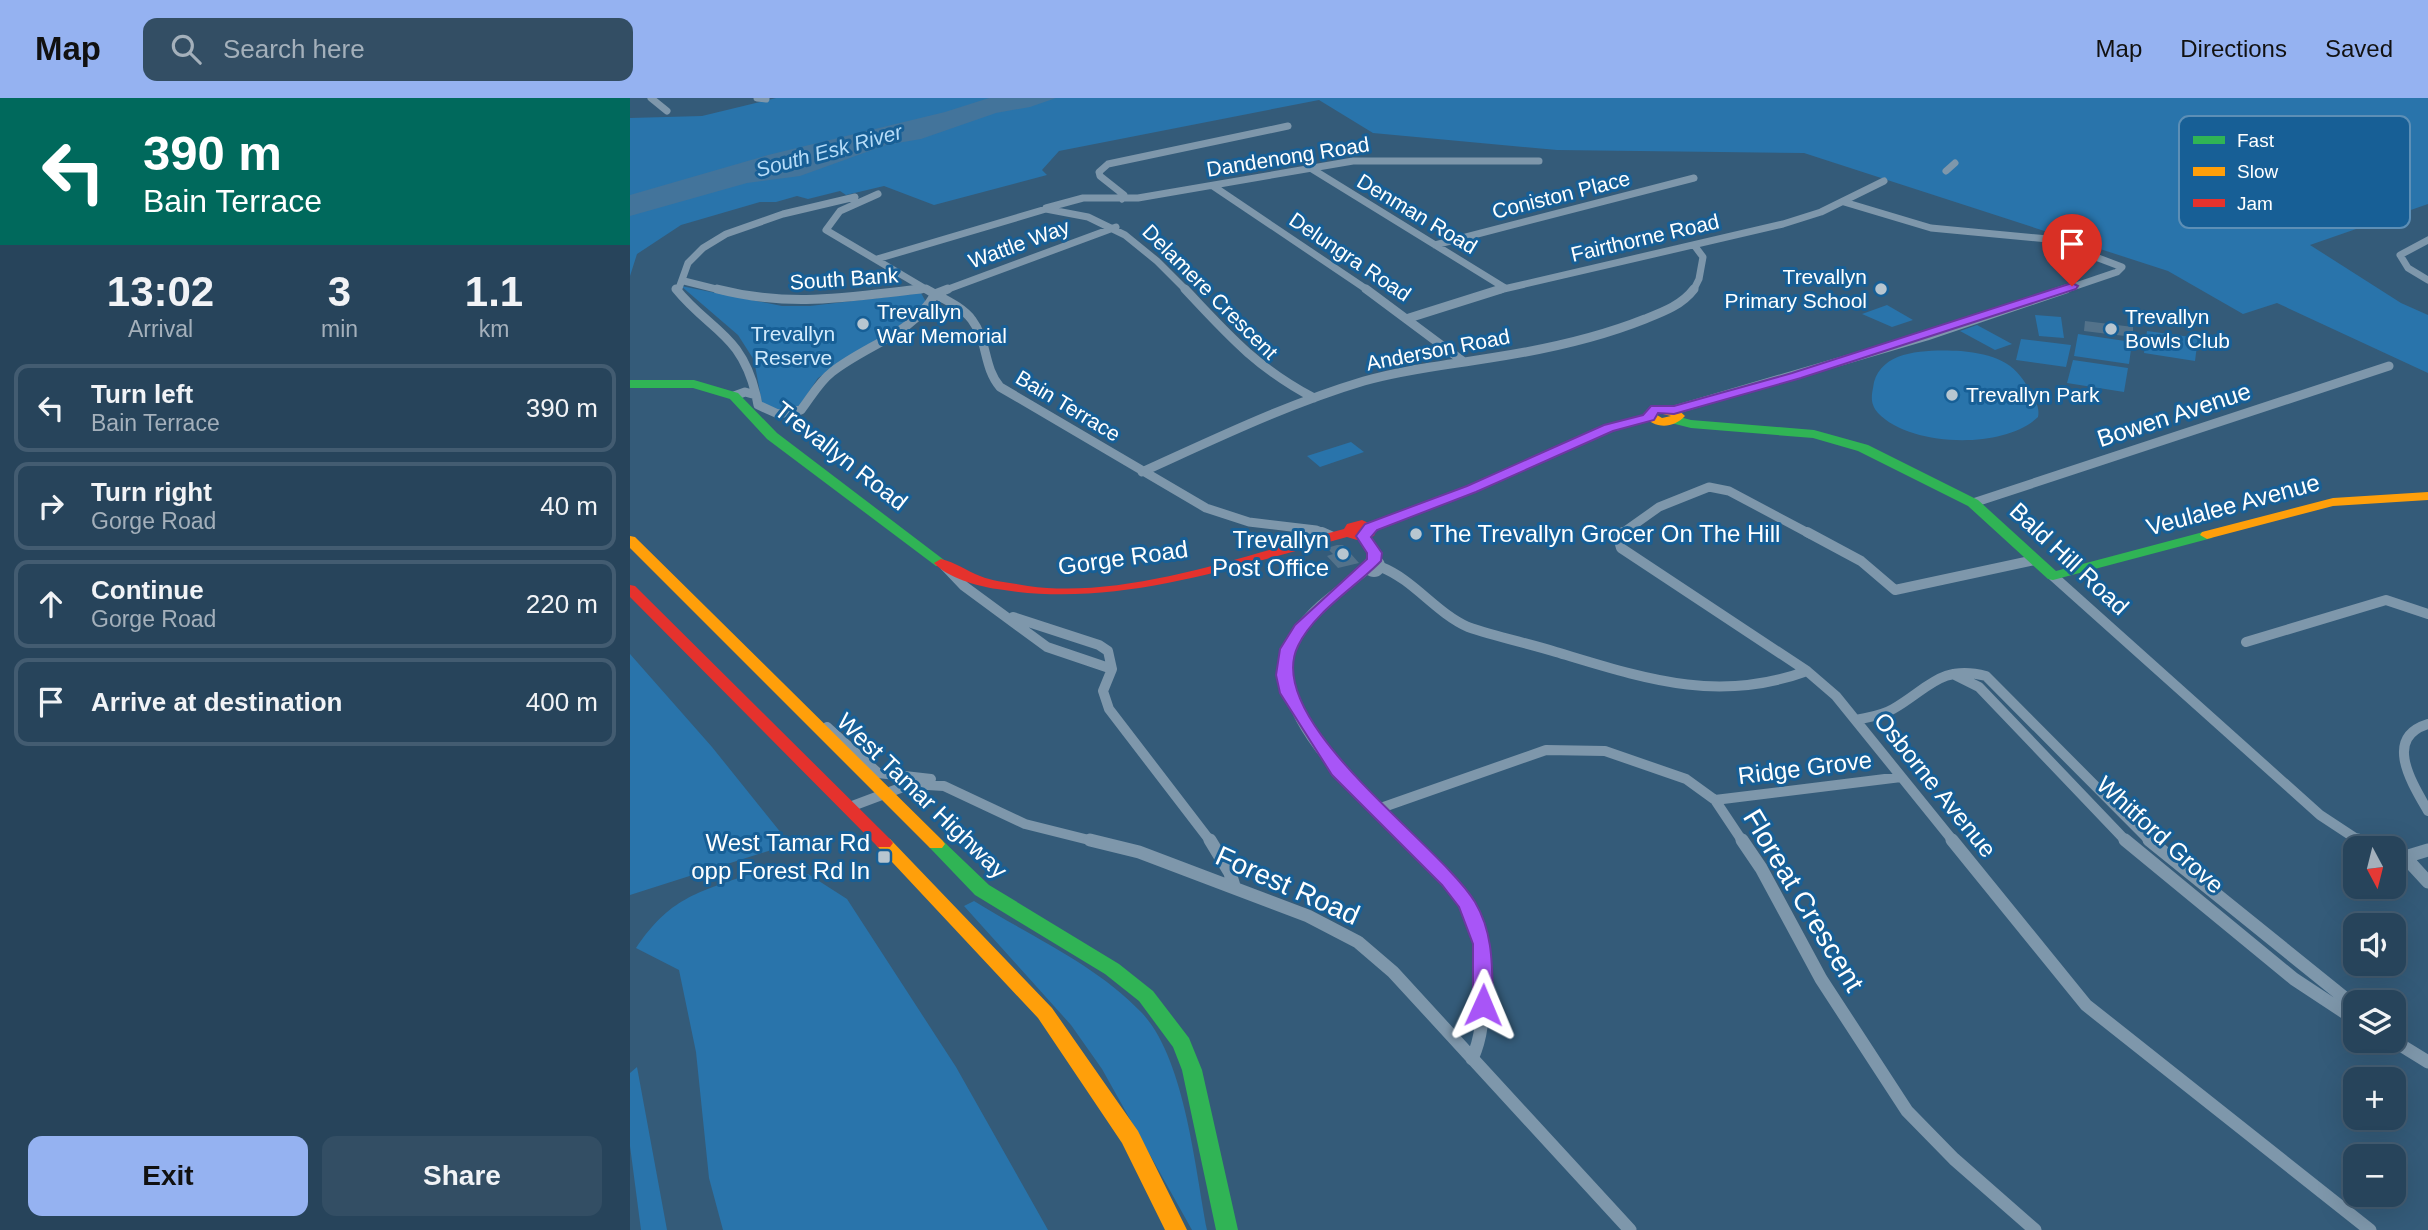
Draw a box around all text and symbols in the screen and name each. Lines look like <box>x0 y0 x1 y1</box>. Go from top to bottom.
search box <box>143 18 633 81</box>
text: Map <box>35 30 101 67</box>
icon: search <box>167 30 205 68</box>
text: Search here <box>223 34 365 64</box>
text: Map <box>2096 35 2142 62</box>
text: Directions <box>2180 35 2287 62</box>
text: Saved <box>2325 35 2393 62</box>
legend <box>2179 116 2410 228</box>
water label: South Esk River <box>753 120 906 181</box>
icon: left <box>28 126 119 217</box>
text: 390 m <box>143 126 282 180</box>
text: Fast <box>2237 130 2275 151</box>
street label: Dandenong Road <box>1205 132 1371 181</box>
text: Slow <box>2237 161 2278 182</box>
street label: Coniston Place <box>1490 166 1632 223</box>
street label: Denman Road <box>1353 169 1481 258</box>
text: Bain Terrace <box>143 183 322 219</box>
text: Jam <box>2237 193 2273 214</box>
street label: Delungra Road <box>1285 208 1415 306</box>
street label: Fairthorne Road <box>1568 209 1721 266</box>
street label: Wattle Way <box>965 214 1073 272</box>
pin <box>2042 214 2102 286</box>
street label: Delamere Crescent <box>1138 220 1283 364</box>
icon: arrive <box>2053 225 2091 263</box>
street label: South Bank <box>789 263 899 294</box>
place label: Trevallyn Primary School <box>1725 265 1867 312</box>
text: 13:02 <box>107 268 214 315</box>
text: 3 <box>328 268 351 315</box>
text: 1.1 <box>465 268 523 315</box>
marker: Trevallyn Primary School <box>1873 281 1889 297</box>
place label: Trevallyn War Memorial <box>877 300 1007 347</box>
place label: Trevallyn Bowls Club <box>2125 305 2230 352</box>
text: Arrival <box>128 316 193 342</box>
text: min <box>321 316 358 342</box>
text: km <box>479 316 509 342</box>
marker: Trevallyn War Memorial <box>855 316 871 332</box>
marker: Trevallyn Bowls Club <box>2103 321 2119 337</box>
park label: Trevallyn Reserve <box>751 322 835 369</box>
street label: Anderson Road <box>1364 324 1512 375</box>
street label: Bain Terrace <box>1012 365 1125 446</box>
street label: Bowen Avenue <box>2094 377 2254 452</box>
text: Turn left <box>91 379 193 409</box>
place label: Trevallyn Park <box>1966 383 2100 406</box>
marker: Trevallyn Park <box>1944 387 1960 403</box>
icon: left <box>32 389 70 427</box>
text: 390 m <box>526 393 598 423</box>
street label: Trevallyn Road <box>770 396 913 516</box>
text: Bain Terrace <box>91 410 220 436</box>
street label: Veulalee Avenue <box>2143 468 2323 541</box>
text: Turn right <box>91 477 212 507</box>
icon: right <box>32 487 70 525</box>
text: 40 m <box>540 491 598 521</box>
street label: Bald Hill Road <box>2005 497 2134 620</box>
text: Gorge Road <box>91 508 216 534</box>
place label: The Trevallyn Grocer On The Hill <box>1430 520 1780 547</box>
place label: Trevallyn Post Office <box>1212 526 1329 581</box>
marker: The Trevallyn Grocer On The Hill <box>1408 526 1424 542</box>
street label: Gorge Road <box>1056 535 1190 580</box>
marker: Trevallyn Post Office <box>1335 546 1351 562</box>
text: Continue <box>91 575 204 605</box>
icon: ahead <box>32 585 70 623</box>
text: 220 m <box>526 589 598 619</box>
text: Gorge Road <box>91 606 216 632</box>
icon: arrive <box>32 683 70 721</box>
text: Arrive at destination <box>91 687 342 717</box>
text: 400 m <box>526 687 598 717</box>
street label: West Tamar Highway <box>832 707 1013 884</box>
street label: Osborne Avenue <box>1869 707 2002 862</box>
street label: Ridge Grove <box>1736 746 1873 789</box>
street label: Whitford Grove <box>2091 771 2229 899</box>
street label: Floreat Crescent <box>1737 804 1870 997</box>
place label: West Tamar Rd opp Forest Rd In <box>691 829 870 884</box>
north arrow <box>2343 836 2406 900</box>
map controls <box>2343 836 2406 1207</box>
street label: Forest Road <box>1211 840 1364 931</box>
marker: West Tamar Rd opp Forest Rd In <box>876 849 892 865</box>
button: sound <box>2343 913 2406 976</box>
position arrow <box>1446 968 1520 1042</box>
button: layers <box>2343 990 2406 1053</box>
button: + <box>2343 1067 2406 1130</box>
button: Exit <box>28 1136 308 1216</box>
button: Share <box>322 1136 602 1216</box>
button: − <box>2343 1144 2406 1207</box>

